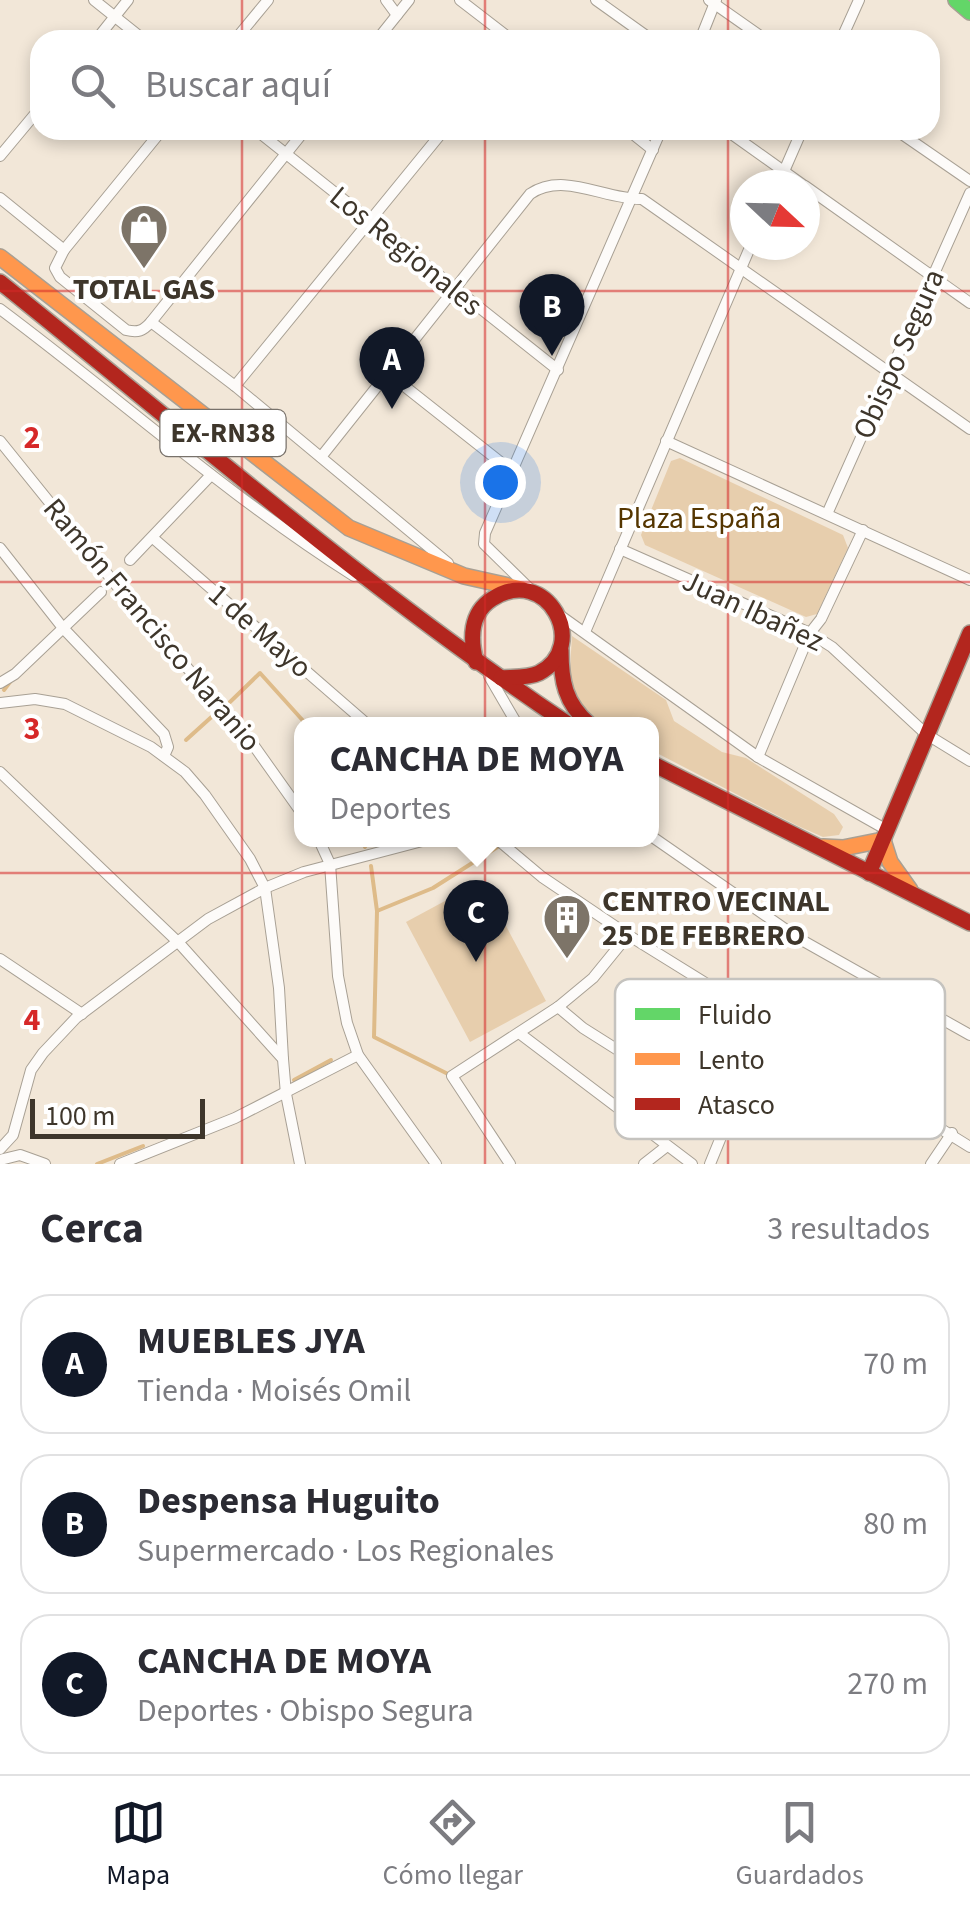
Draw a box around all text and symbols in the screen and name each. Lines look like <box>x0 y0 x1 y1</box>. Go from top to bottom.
search box <box>30 30 940 140</box>
icon: search <box>65 58 120 113</box>
text: Buscar aquí <box>145 58 331 112</box>
north arrow <box>730 170 820 260</box>
street label: Los Regionales <box>320 176 492 326</box>
shop icon: TOTAL GAS <box>118 202 170 270</box>
street label: Obispo Segura <box>842 262 956 446</box>
place label: TOTAL GAS <box>73 268 215 311</box>
pin: B <box>520 274 584 356</box>
pin: A <box>360 326 424 409</box>
road number: EX-RN38 <box>160 410 286 456</box>
text: 2 <box>24 415 40 461</box>
your location <box>475 457 526 508</box>
street label: Ramón Francisco Naranio <box>33 489 271 761</box>
park label: Plaza España <box>617 497 781 540</box>
street label: Juan Ibañez <box>675 560 831 662</box>
street label: 1 de Mayo <box>199 574 321 688</box>
text: 3 <box>24 706 40 752</box>
popup <box>294 717 659 847</box>
text: CANCHA DE MOYA <box>329 732 624 786</box>
text: Deportes <box>329 786 451 832</box>
pin: C <box>444 880 508 962</box>
place label: CENTRO VECINAL 25 DE FEBRERO <box>602 880 830 957</box>
building icon: CENTRO VECINAL 25 DE FEBRERO <box>541 892 593 960</box>
legend <box>615 979 945 1139</box>
text: Fluido <box>698 995 772 1035</box>
text: 4 <box>24 997 41 1043</box>
text: Lento <box>698 1040 765 1080</box>
text: Atasco <box>698 1085 775 1125</box>
scale bar <box>30 1094 205 1138</box>
text: 100 m <box>45 1096 116 1136</box>
text: Cerca <box>40 1199 144 1259</box>
text: 3 resultados <box>767 1206 930 1252</box>
text: MUEBLES JYA <box>137 1314 365 1368</box>
text: A <box>65 1341 84 1387</box>
text: 70 m <box>863 1341 928 1387</box>
text: Tienda · Moisés Omil <box>137 1368 411 1414</box>
text: Despensa Huguito <box>137 1474 440 1528</box>
text: B <box>65 1501 84 1547</box>
text: 80 m <box>863 1501 928 1547</box>
text: Supermercado · Los Regionales <box>137 1528 554 1574</box>
text: CANCHA DE MOYA <box>137 1634 431 1688</box>
text: C <box>65 1661 84 1707</box>
text: 270 m <box>847 1661 928 1707</box>
text: Deportes · Obispo Segura <box>137 1688 474 1734</box>
tab: Mapa <box>106 1795 170 1895</box>
tab: Cómo llegar <box>383 1795 523 1895</box>
tab: Guardados <box>736 1795 864 1895</box>

